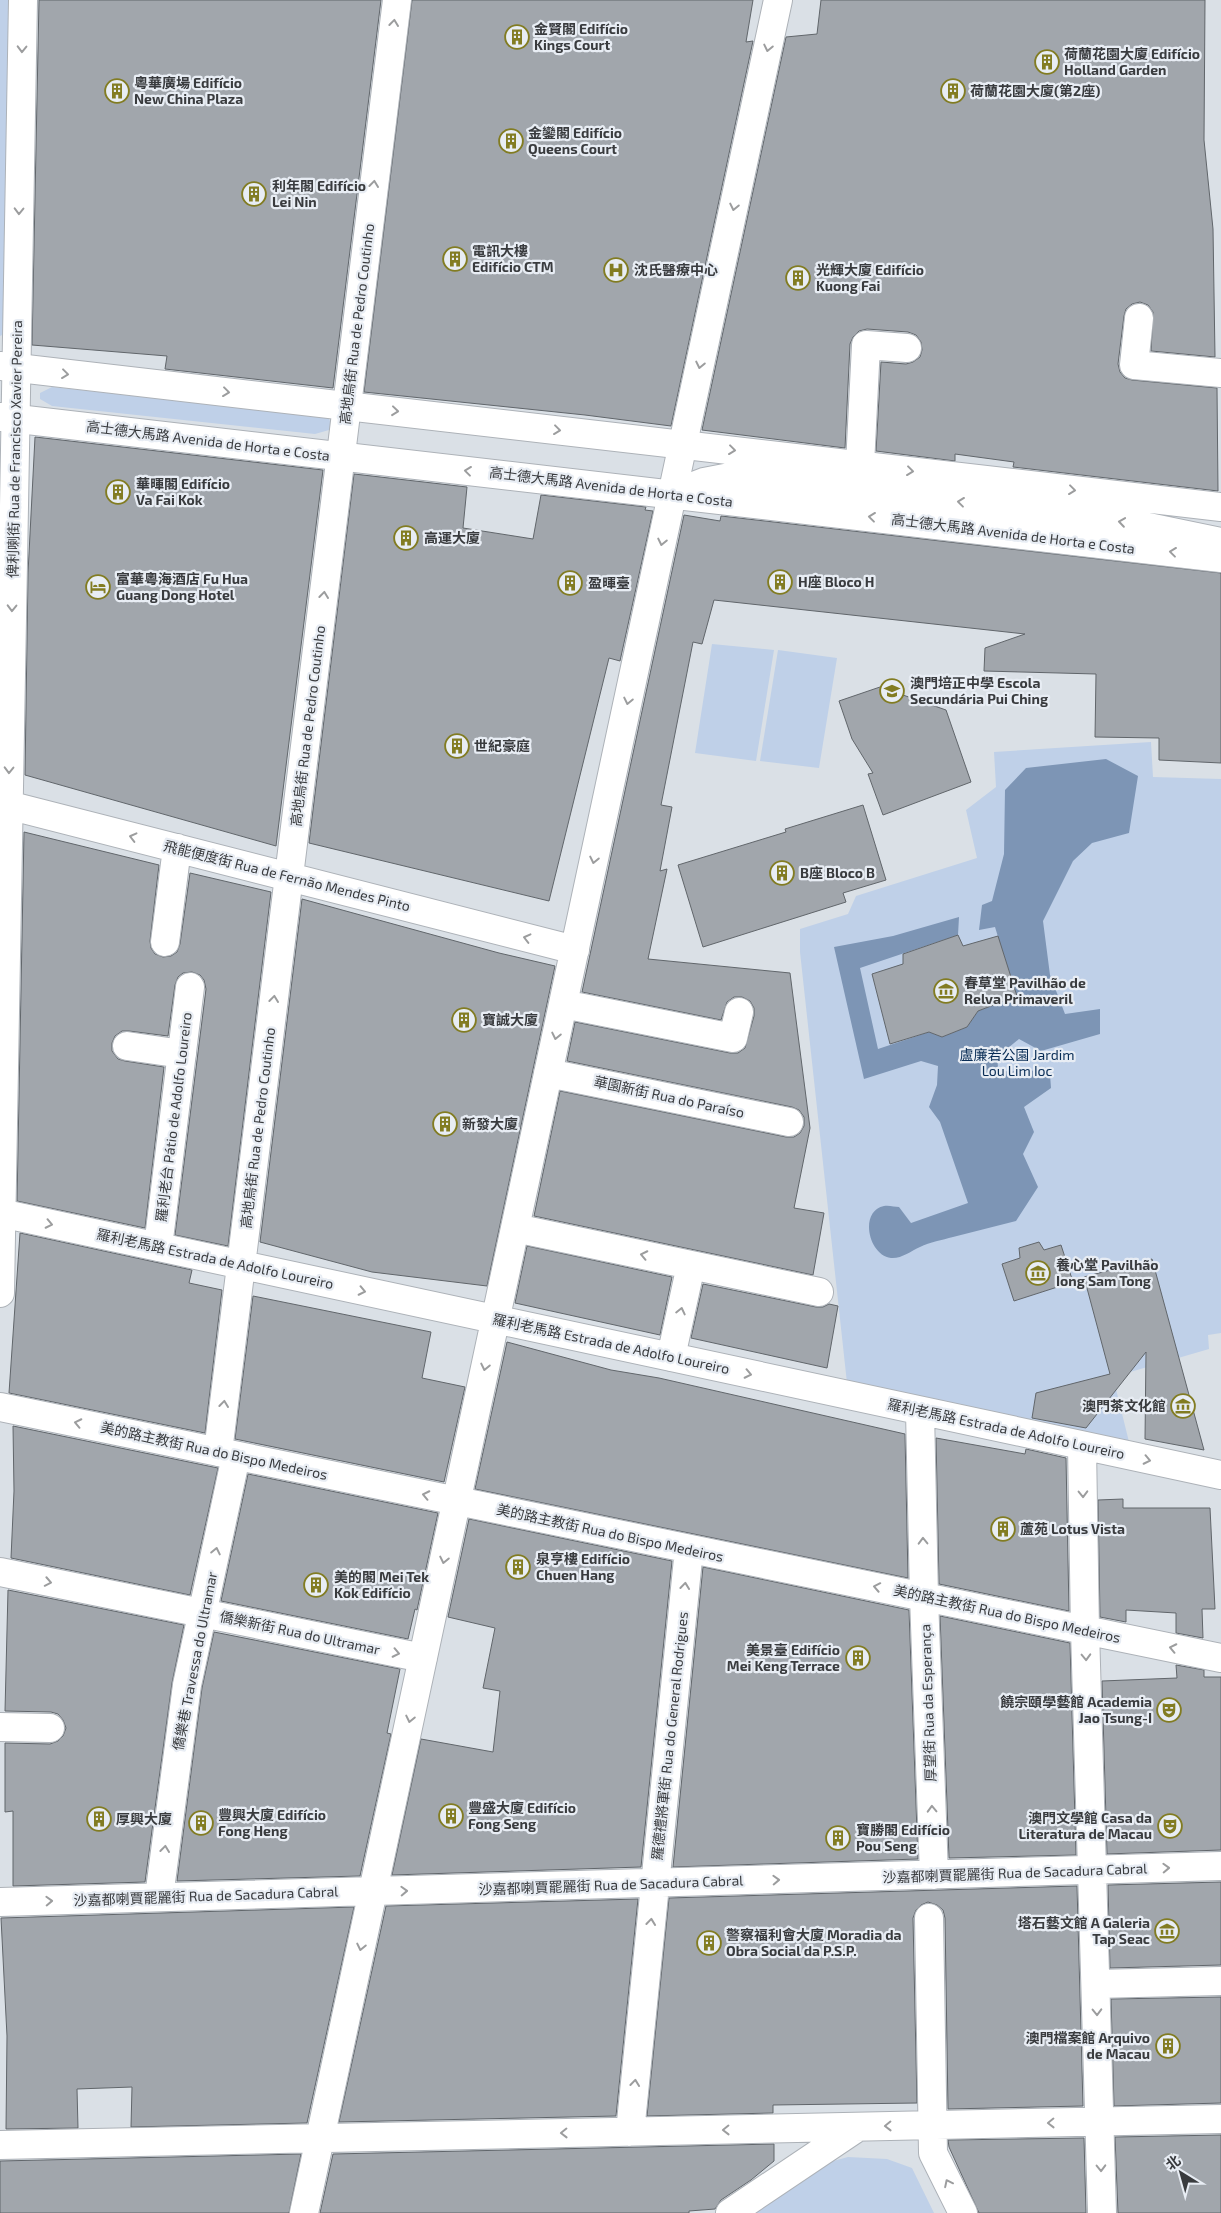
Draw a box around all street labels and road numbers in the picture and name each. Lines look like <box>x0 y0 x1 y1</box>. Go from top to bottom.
street label: 高地烏街 Rua de Pedro Coutinho <box>336 222 377 425</box>
street label: 俾利喇街 Rua de Francisco Xavier Pereira <box>4 320 25 578</box>
street label: 高士德大馬路 Avenida de Horta e Costa <box>85 417 331 464</box>
street label: 高士德大馬路 Avenida de Horta e Costa <box>488 463 734 510</box>
street label: 高士德大馬路 Avenida de Horta e Costa <box>890 510 1136 557</box>
street label: 高地烏街 Rua de Pedro Coutinho <box>287 624 328 827</box>
street label: 飛能便度街 Rua de Fernão Mendes Pinto <box>162 837 412 914</box>
street label: 羅利老台 Pátio de Adolfo Loureiro <box>152 1011 195 1223</box>
street label: 高地烏街 Rua de Pedro Coutinho <box>237 1026 278 1229</box>
street label: 華園新街 Rua do Paraíso <box>592 1072 746 1121</box>
street label: 羅利老馬路 Estrada de Adolfo Loureiro <box>95 1225 335 1292</box>
street label: 羅利老馬路 Estrada de Adolfo Loureiro <box>491 1310 731 1377</box>
street label: 羅利老馬路 Estrada de Adolfo Loureiro <box>886 1395 1126 1462</box>
street label: 美的路主教街 Rua do Bispo Medeiros <box>99 1418 329 1483</box>
street label: 美的路主教街 Rua do Bispo Medeiros <box>495 1500 725 1565</box>
street label: 僑樂巷 Travessa do Ultramar <box>169 1570 220 1752</box>
street label: 美的路主教街 Rua do Bispo Medeiros <box>892 1581 1122 1646</box>
street label: 僑樂新街 Rua do Ultramar <box>218 1607 382 1658</box>
street label: 羅德禮將軍街 Rua do General Rodrigues <box>648 1611 691 1861</box>
street label: 厚望街 Rua da Esperança <box>916 1624 940 1782</box>
street label: 沙嘉都喇賈罷麗街 Rua de Sacadura Cabral <box>882 1859 1148 1886</box>
street label: 沙嘉都喇賈罷麗街 Rua de Sacadura Cabral <box>478 1871 744 1898</box>
street label: 沙嘉都喇賈罷麗街 Rua de Sacadura Cabral <box>73 1882 339 1909</box>

